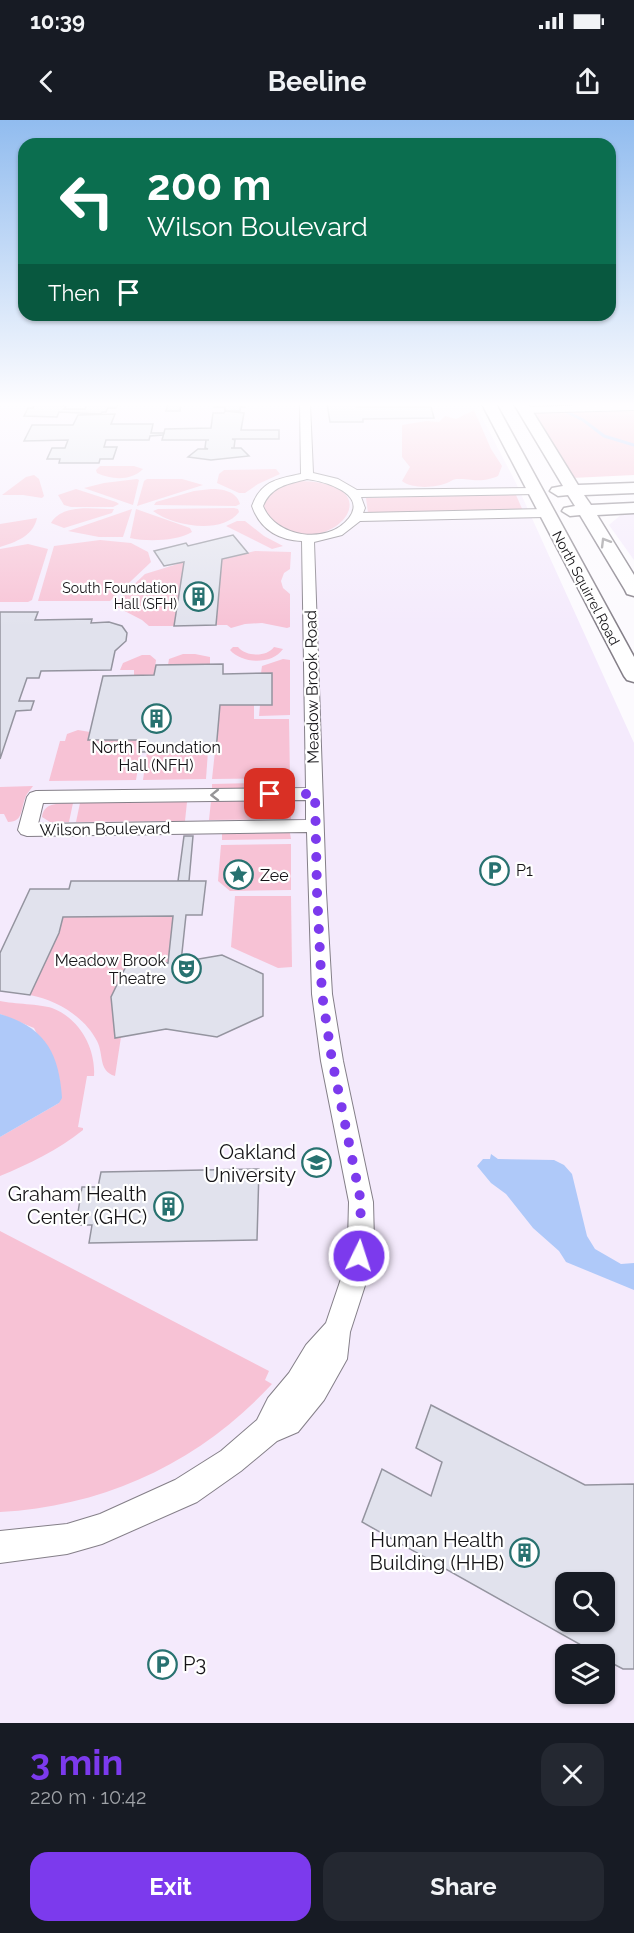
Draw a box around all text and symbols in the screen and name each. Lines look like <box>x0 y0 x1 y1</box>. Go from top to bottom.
text: 10:39 <box>30 8 85 34</box>
icon: back <box>30 65 63 98</box>
icon: share <box>571 65 604 98</box>
text: Beeline <box>268 66 366 97</box>
text: 200 m <box>147 161 271 210</box>
icon: left <box>48 162 126 240</box>
text: Wilson Boulevard <box>147 211 368 242</box>
icon: arrive <box>112 276 145 309</box>
text: Then <box>48 280 100 306</box>
street label: North Squirrel Road <box>549 528 623 648</box>
one-way arrow <box>601 538 613 548</box>
place label: South Foundation Hall (SFH) <box>62 580 177 612</box>
building icon: South Foundation Hall (SFH) <box>182 580 214 612</box>
street label: Meadow Brook Road <box>301 610 323 764</box>
building icon: North Foundation Hall (NFH) <box>140 703 172 735</box>
place label: North Foundation Hall (NFH) <box>91 738 221 775</box>
pin <box>244 768 295 819</box>
icon: arrive <box>253 777 286 810</box>
one-way arrow <box>210 789 219 802</box>
street label: Wilson Boulevard <box>39 818 171 840</box>
parking icon: P1 <box>479 854 511 886</box>
place icon: Zee <box>223 859 255 891</box>
place label: P1 <box>516 861 533 880</box>
place label: Zee <box>260 866 289 885</box>
place label: Meadow Brook Theatre <box>55 951 167 988</box>
theatre icon: Meadow Brook Theatre <box>171 953 203 985</box>
place label: Oakland University <box>204 1140 296 1187</box>
school or university icon: Oakland University <box>301 1147 333 1179</box>
place label: Graham Health Center (GHC) <box>8 1182 147 1229</box>
building icon: Graham Health Center (GHC) <box>152 1190 184 1222</box>
position arrow <box>327 1224 391 1288</box>
place label: Human Health Building (HHB) <box>370 1528 504 1575</box>
building icon: Human Health Building (HHB) <box>509 1536 541 1568</box>
map controls <box>555 1572 615 1704</box>
button: search <box>555 1572 615 1632</box>
button: layers <box>555 1644 615 1704</box>
parking icon: P3 <box>146 1648 178 1680</box>
place label: P3 <box>183 1652 206 1676</box>
text: 3 min <box>30 1741 123 1783</box>
button: close <box>541 1743 604 1806</box>
text: 220 m · 10:42 <box>30 1785 146 1809</box>
button: Exit <box>30 1852 311 1921</box>
button: Share <box>323 1852 604 1921</box>

